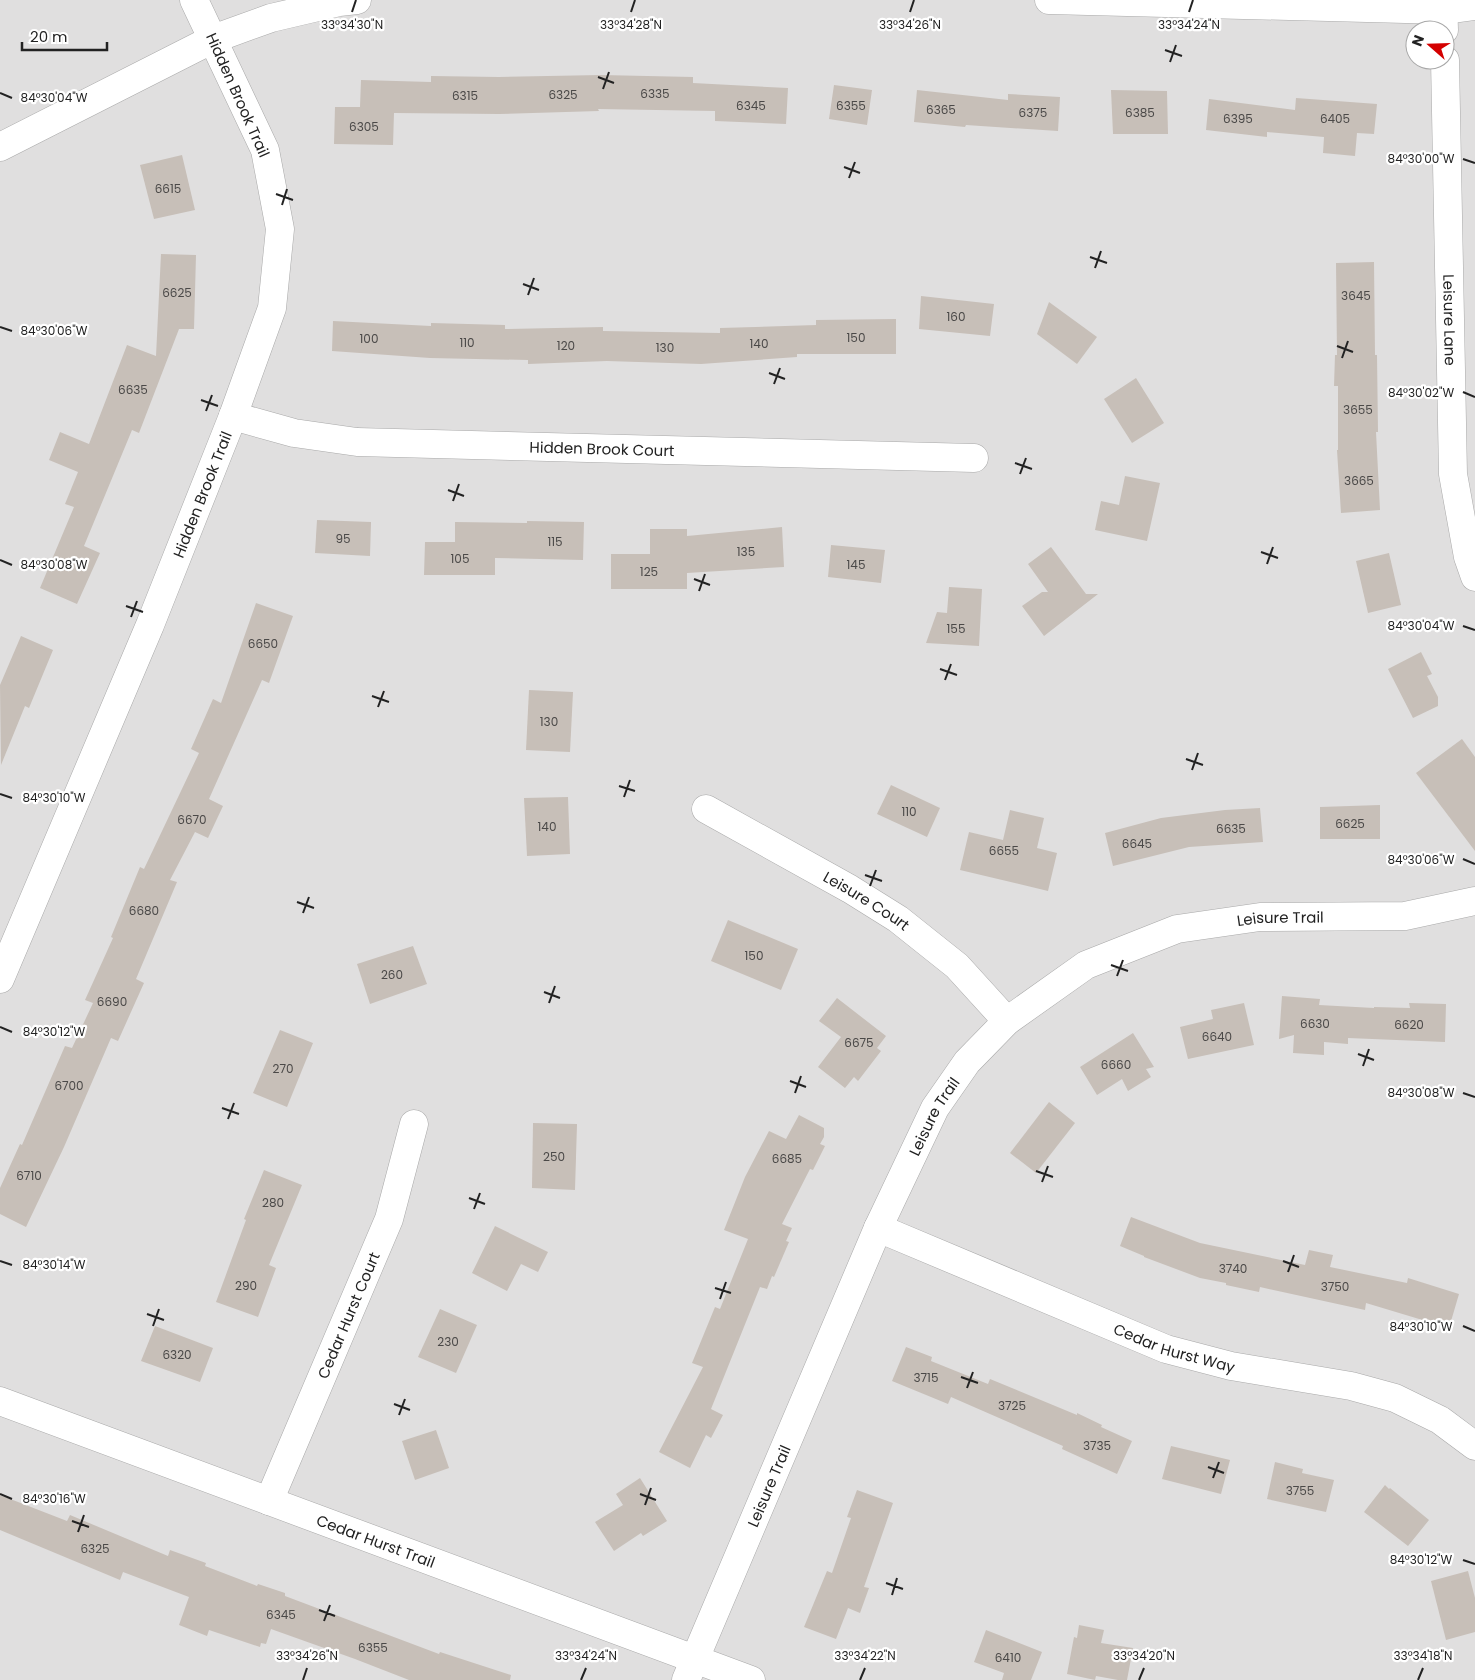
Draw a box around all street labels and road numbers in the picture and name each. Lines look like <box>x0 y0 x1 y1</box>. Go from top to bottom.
street label: Hidden Brook Trail <box>201 29 275 161</box>
street label: Leisure Lane <box>1439 274 1461 366</box>
street label: Hidden Brook Trail <box>167 428 236 561</box>
street label: Hidden Brook Court <box>529 436 675 461</box>
street label: Leisure Court <box>820 866 914 935</box>
street label: Leisure Trail <box>1235 906 1324 931</box>
street label: Leisure Trail <box>903 1073 964 1159</box>
street label: Cedar Hurst Court <box>312 1249 384 1382</box>
street label: Cedar Hurst Way <box>1110 1318 1238 1377</box>
street label: Leisure Trail <box>742 1442 795 1530</box>
street label: Cedar Hurst Trail <box>314 1509 438 1572</box>

